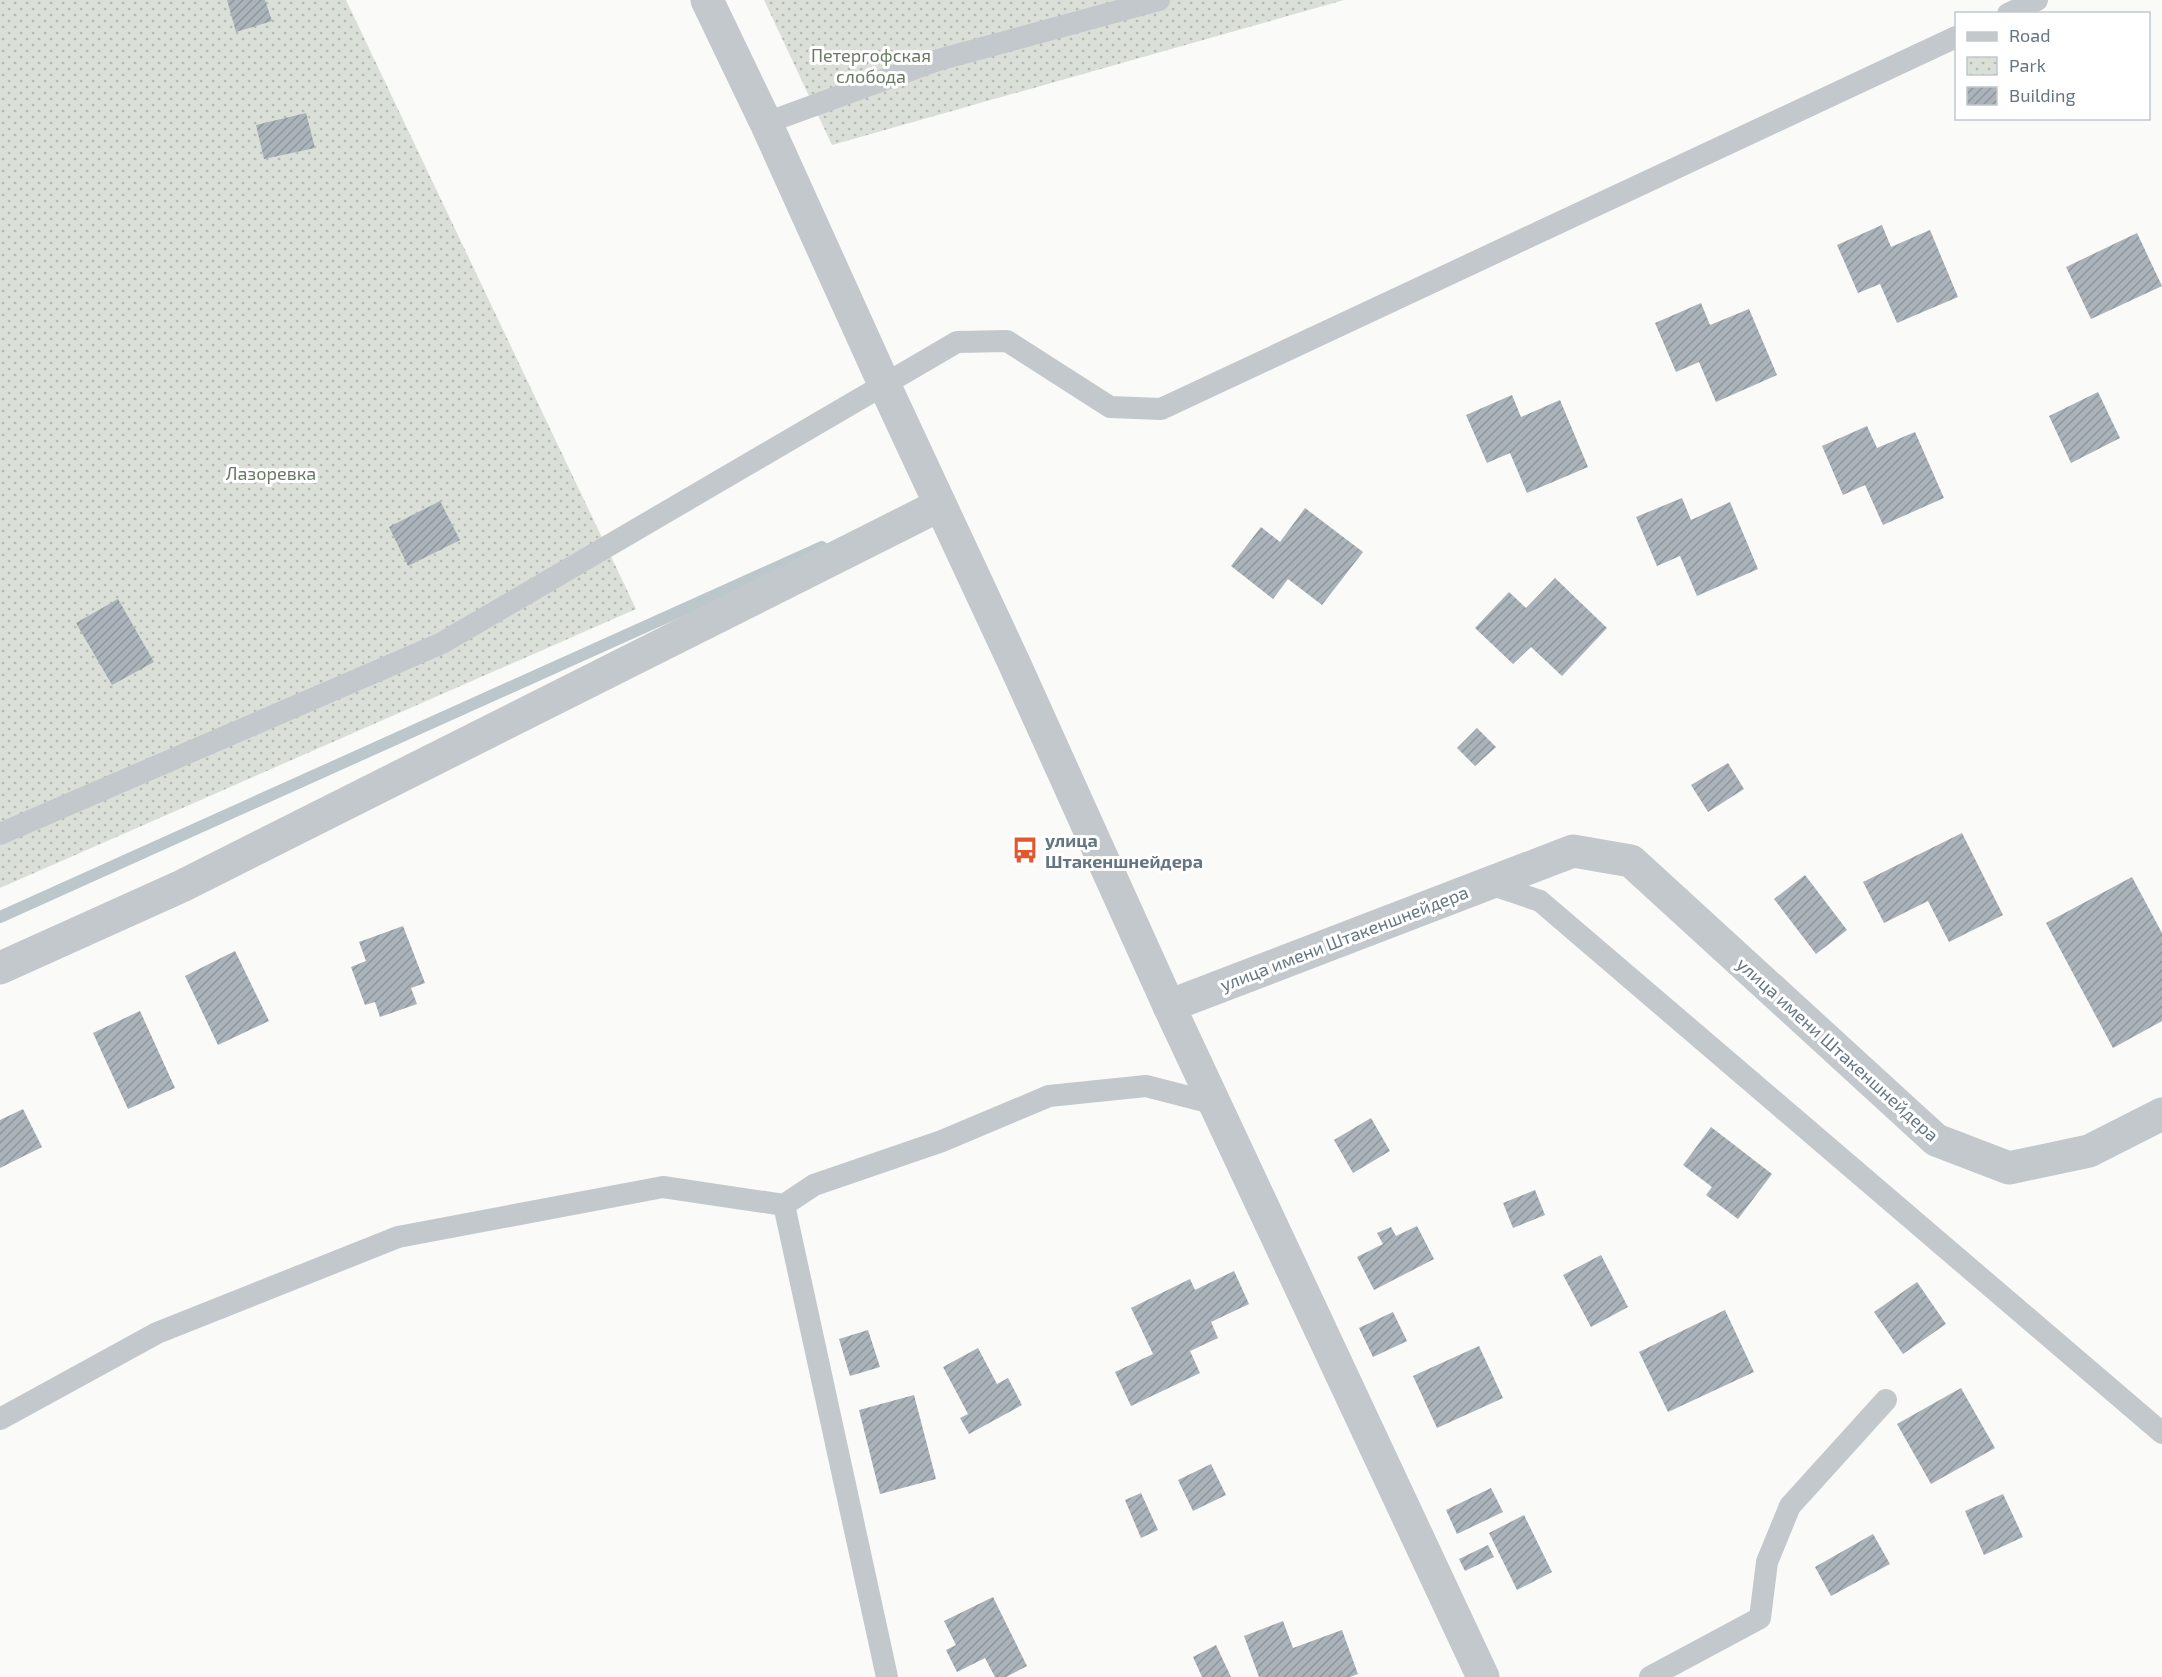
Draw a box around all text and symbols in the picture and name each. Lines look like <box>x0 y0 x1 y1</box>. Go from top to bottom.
legend <box>1955 12 2150 120</box>
text: Road <box>2009 24 2050 46</box>
park label: Петергофская слобода <box>811 44 931 87</box>
text: Park <box>2009 54 2046 76</box>
text: Building <box>2009 84 2076 106</box>
park label: Лазоревка <box>226 462 316 484</box>
place label: улица Штакеншнейдера <box>1045 829 1203 872</box>
bus stop icon: улица Штакеншнейдера <box>1010 835 1040 865</box>
street label: улица имени Штакеншнейдера <box>1217 880 1471 996</box>
street label: улица имени Штакеншнейдера <box>1732 952 1944 1146</box>

